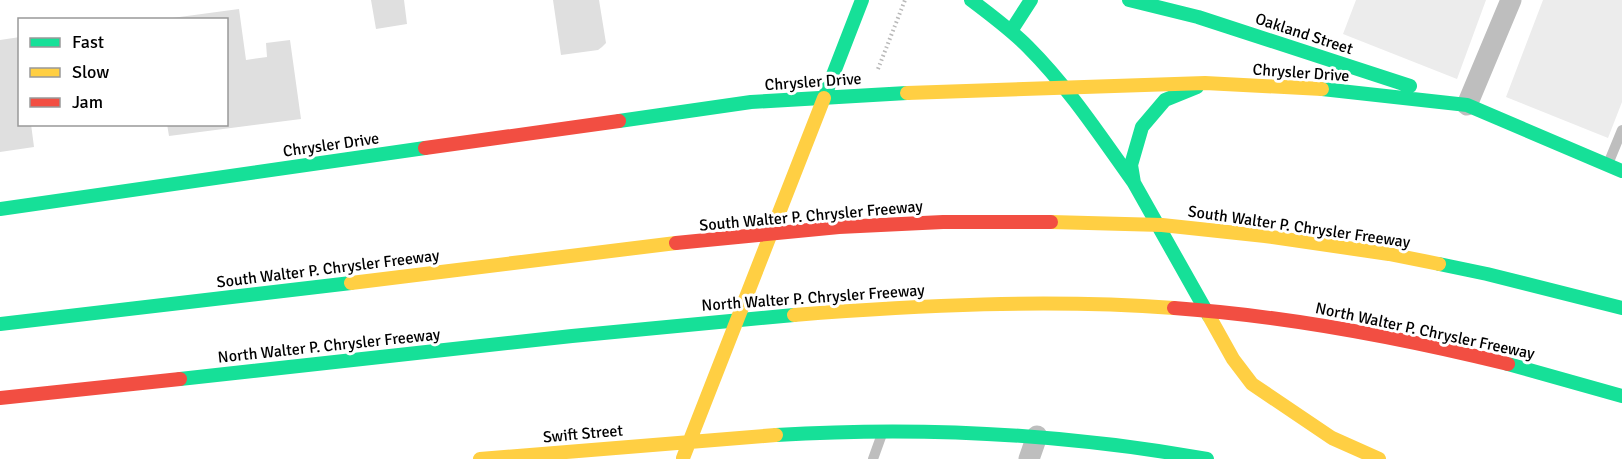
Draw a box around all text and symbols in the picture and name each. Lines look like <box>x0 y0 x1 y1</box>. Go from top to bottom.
street label: Oakland Street <box>1253 9 1356 59</box>
legend <box>18 18 228 126</box>
text: Fast <box>72 31 104 53</box>
street label: Chrysler Drive <box>1252 60 1350 86</box>
text: Slow <box>72 61 109 83</box>
street label: Chrysler Drive <box>764 69 862 95</box>
text: Jam <box>72 91 103 113</box>
street label: Chrysler Drive <box>282 128 380 162</box>
street label: South Walter P. Chrysler Freeway <box>698 196 924 236</box>
street label: South Walter P. Chrysler Freeway <box>1187 201 1412 253</box>
street label: South Walter P. Chrysler Freeway <box>216 245 441 293</box>
street label: North Walter P. Chrysler Freeway <box>701 280 926 316</box>
street label: North Walter P. Chrysler Freeway <box>1314 298 1537 364</box>
street label: North Walter P. Chrysler Freeway <box>217 324 442 368</box>
street label: Swift Street <box>542 421 624 447</box>

